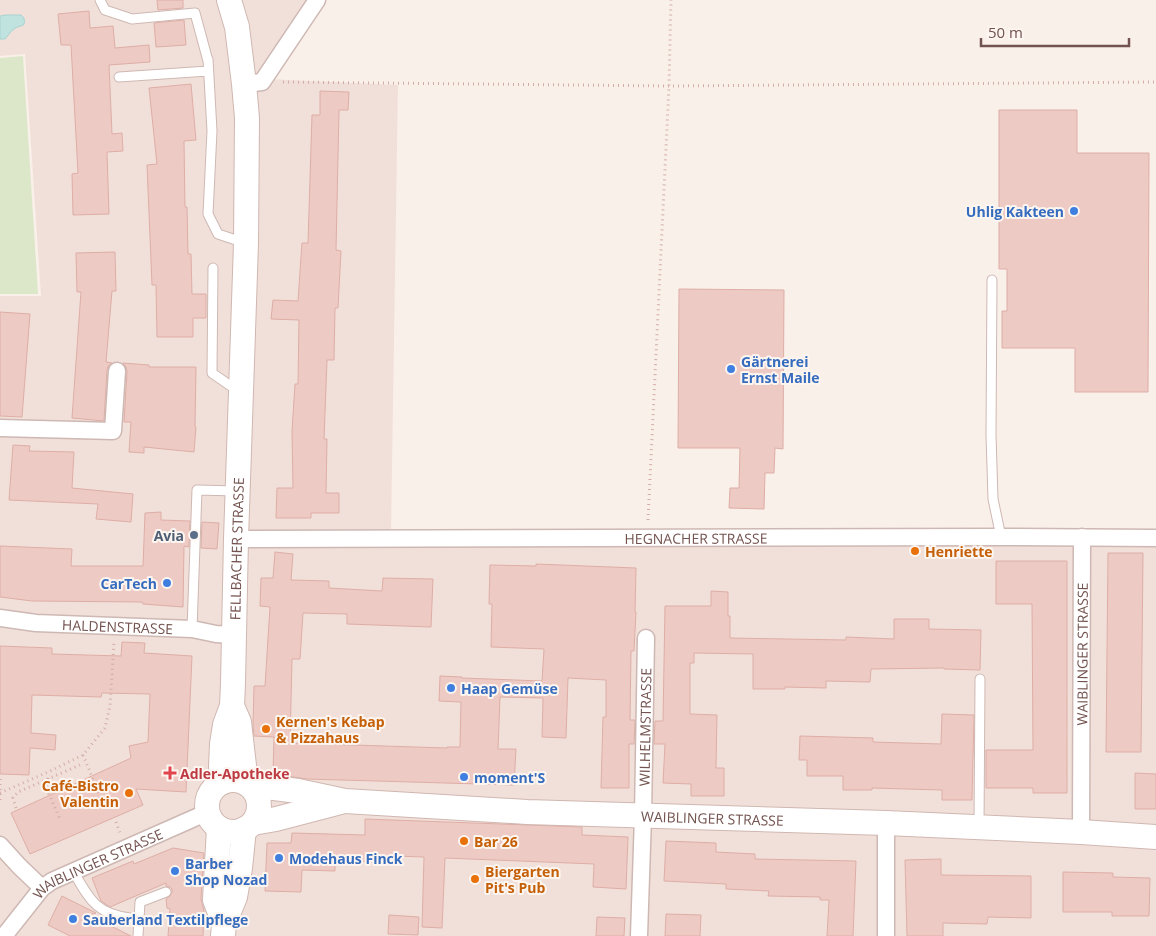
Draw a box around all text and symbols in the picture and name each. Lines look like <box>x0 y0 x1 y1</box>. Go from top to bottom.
scale bar <box>981 15 1128 47</box>
text: 50 m <box>988 22 1023 42</box>
place label: Uhlig Kakteen <box>966 202 1064 221</box>
marker: Uhlig Kakteen <box>1068 205 1080 217</box>
place label: Gärtnerei Ernst Maile <box>741 352 820 387</box>
marker: Gärtnerei Ernst Maile <box>725 363 737 375</box>
street label: FELLBACHER STRASSE <box>225 477 248 620</box>
place label: Avia <box>154 526 184 545</box>
street label: HEGNACHER STRASSE <box>624 528 768 547</box>
marker: Avia <box>188 529 200 541</box>
place label: Henriette <box>925 542 993 561</box>
marker: Henriette <box>909 545 921 557</box>
place label: CarTech <box>100 574 157 593</box>
marker: CarTech <box>161 577 173 589</box>
street label: WAIBLINGER STRASSE <box>1072 583 1091 725</box>
street label: HALDENSTRASSE <box>62 615 173 638</box>
street label: WILHELMSTRASSE <box>634 668 655 786</box>
place label: Haap Gemüse <box>461 679 558 698</box>
marker: Haap Gemüse <box>445 682 457 694</box>
place label: Kernen's Kebap & Pizzahaus <box>276 712 385 747</box>
marker: Kernen's Kebap & Pizzahaus <box>260 723 272 735</box>
place label: Adler-Apotheke <box>180 764 290 783</box>
marker: Adler-Apotheke <box>164 767 176 779</box>
place label: moment'S <box>474 768 545 787</box>
marker: moment'S <box>458 771 470 783</box>
place label: Café-Bistro Valentin <box>42 776 119 811</box>
marker: Café-Bistro Valentin <box>123 787 135 799</box>
street label: WAIBLINGER STRASSE <box>641 806 784 829</box>
street label: WAIBLINGER STRASSE <box>28 824 166 902</box>
place label: Bar 26 <box>474 832 518 851</box>
marker: Bar 26 <box>458 835 470 847</box>
place label: Modehaus Finck <box>289 849 403 868</box>
marker: Modehaus Finck <box>273 852 285 864</box>
place label: Barber Shop Nozad <box>185 854 267 889</box>
place label: Biergarten Pit's Pub <box>485 862 560 897</box>
marker: Barber Shop Nozad <box>169 865 181 877</box>
marker: Biergarten Pit's Pub <box>469 873 481 885</box>
place label: Sauberland Textilpflege <box>83 910 248 929</box>
marker: Sauberland Textilpflege <box>67 913 79 925</box>

